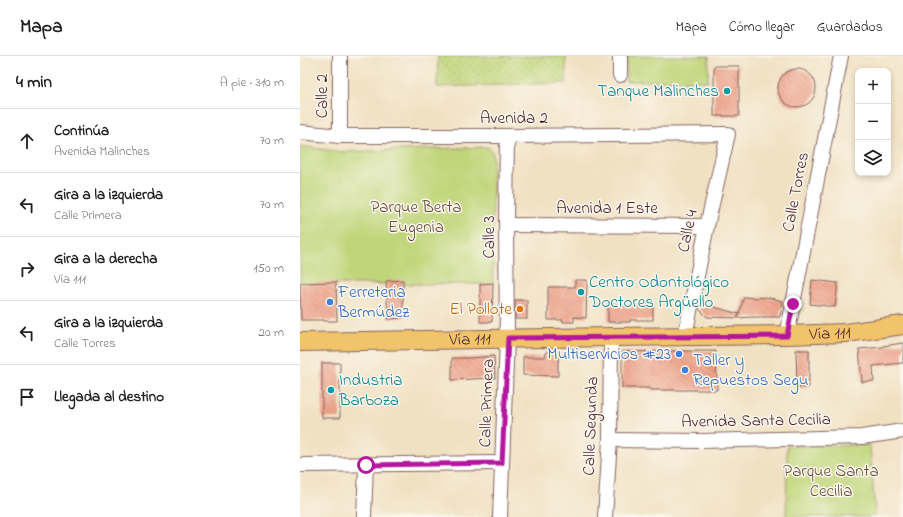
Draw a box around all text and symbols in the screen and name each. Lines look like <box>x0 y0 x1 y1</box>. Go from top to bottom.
text: Mapa <box>20 14 62 41</box>
text: Mapa <box>676 17 707 38</box>
text: Cómo llegar <box>729 17 795 38</box>
text: Guardados <box>817 17 883 38</box>
map controls <box>855 68 891 176</box>
button: + <box>855 68 891 104</box>
text: 4 min <box>16 70 52 95</box>
text: A pie · 310 m <box>220 73 284 92</box>
street label: Calle 2 <box>310 74 335 118</box>
place label: Tanque Malinches <box>597 79 719 104</box>
marker: Tanque Malinches <box>722 86 732 96</box>
button: − <box>855 104 891 140</box>
street label: Avenida 2 <box>480 106 548 131</box>
text: Continúa <box>54 120 109 142</box>
icon: ahead <box>16 130 38 152</box>
text: 70 m <box>260 131 284 150</box>
button: layers <box>855 140 891 176</box>
text: Avenida Malinches <box>54 142 150 161</box>
street label: Calle Torres <box>776 150 816 234</box>
text: Gira a la izquierda <box>54 184 163 206</box>
icon: left <box>16 194 38 216</box>
text: 70 m <box>260 195 284 214</box>
park label: Parque Berta Eugenia <box>370 195 462 242</box>
street label: Avenida 1 Este <box>556 196 658 221</box>
text: Calle Primera <box>54 206 122 225</box>
street label: Calle 4 <box>671 207 705 255</box>
street label: Calle 3 <box>477 215 502 259</box>
text: Gira a la derecha <box>54 248 157 270</box>
icon: right <box>16 258 38 280</box>
text: 150 m <box>253 259 284 278</box>
text: Vía 111 <box>54 270 86 289</box>
place label: Centro Odontológico Doctores Argüello <box>588 270 729 317</box>
place label: Ferreteria Bermúdez <box>337 280 410 325</box>
marker: Centro Odontológico Doctores Argüello <box>576 287 586 297</box>
route end <box>784 295 802 313</box>
marker: Ferreteria Bermúdez <box>325 297 335 307</box>
place label: El Pollote <box>450 297 512 322</box>
marker: El Pollote <box>515 304 525 314</box>
text: Gira a la izquierda <box>54 312 163 334</box>
street label: Vía 111 <box>808 320 853 347</box>
icon: left <box>16 322 38 344</box>
text: 20 m <box>259 323 284 342</box>
street label: Vía 111 <box>448 326 492 352</box>
text: Calle Torres <box>54 334 116 353</box>
place label: Multiservicios #23 <box>547 342 671 367</box>
place label: Taller y Repuestos Segu <box>693 348 809 395</box>
marker: Multiservicios #23 <box>674 349 684 359</box>
street label: Calle Primera <box>473 358 501 448</box>
marker: Taller y Repuestos Segu <box>680 365 690 375</box>
place label: Industria Barboza <box>338 368 402 413</box>
street label: Calle Segunda <box>577 376 607 476</box>
marker: Industria Barboza <box>326 385 336 395</box>
icon: arrive <box>16 386 38 408</box>
text: Llegada al destino <box>54 386 164 408</box>
street label: Avenida Santa Cecilia <box>681 407 831 435</box>
route start <box>357 456 375 474</box>
park label: Parque Santa Cecilia <box>783 459 879 504</box>

